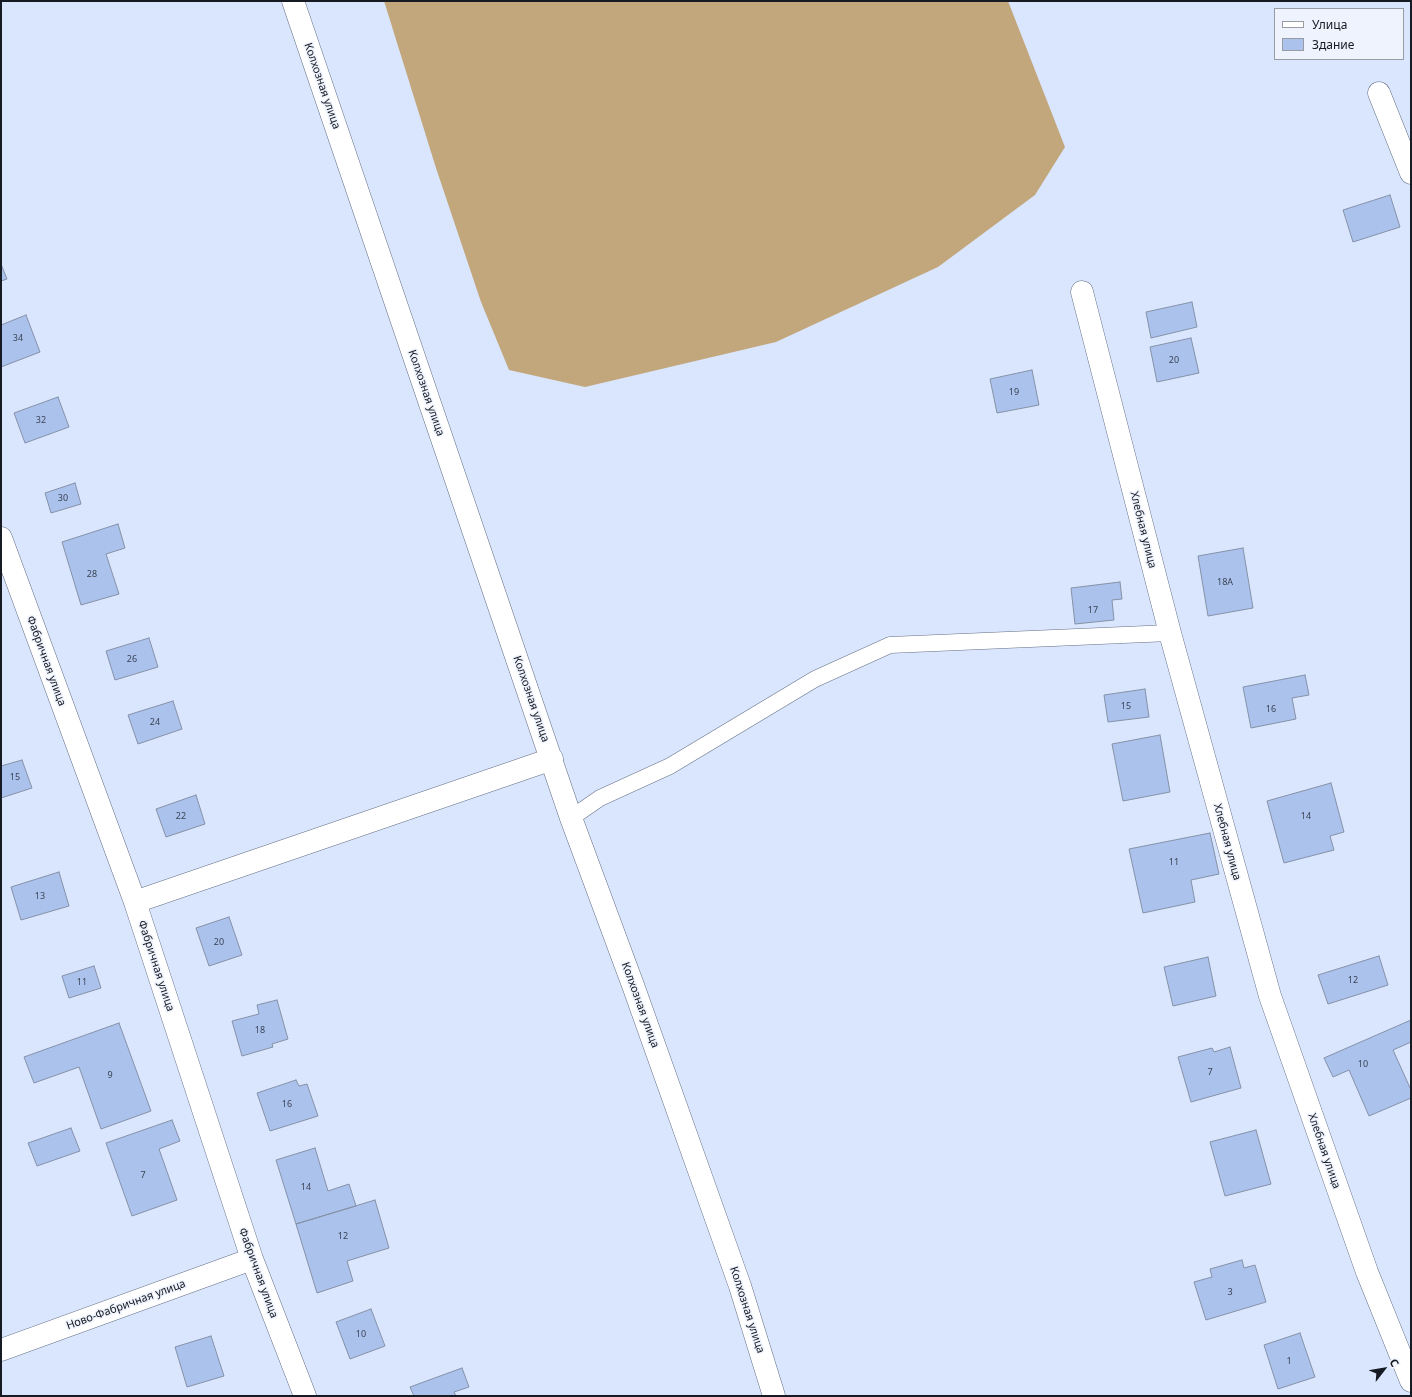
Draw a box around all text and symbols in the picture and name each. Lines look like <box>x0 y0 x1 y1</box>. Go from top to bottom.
legend <box>1274 8 1404 60</box>
text: Улица <box>1312 16 1347 33</box>
text: Здание <box>1312 36 1354 53</box>
street label: Колхозная улица <box>301 41 343 131</box>
house number: 34 <box>13 333 23 343</box>
street label: Колхозная улица <box>405 348 447 438</box>
house number: 20 <box>1169 355 1179 365</box>
house number: 19 <box>1009 387 1019 397</box>
house number: 32 <box>36 415 46 425</box>
street label: Хлебная улица <box>1127 490 1159 570</box>
house number: 30 <box>58 493 68 503</box>
house number: 28 <box>87 569 97 579</box>
house number: 18А <box>1217 577 1233 587</box>
house number: 17 <box>1088 605 1098 615</box>
street label: Фабричная улица <box>24 614 68 708</box>
house number: 26 <box>127 654 137 664</box>
street label: Колхозная улица <box>510 654 552 744</box>
house number: 15 <box>1121 701 1131 711</box>
house number: 16 <box>1266 704 1276 714</box>
house number: 24 <box>150 717 160 727</box>
house number: 15 <box>10 772 20 782</box>
street label: Хлебная улица <box>1210 802 1244 882</box>
house number: 22 <box>176 811 186 821</box>
house number: 14 <box>1301 811 1311 821</box>
house number: 11 <box>1169 857 1179 867</box>
house number: 13 <box>35 891 45 901</box>
street label: Фабричная улица <box>135 919 177 1013</box>
house number: 20 <box>214 937 224 947</box>
street label: Колхозная улица <box>618 960 662 1050</box>
house number: 12 <box>1348 975 1358 985</box>
house number: 11 <box>77 977 87 987</box>
house number: 18 <box>255 1025 265 1035</box>
house number: 10 <box>1358 1059 1368 1069</box>
house number: 7 <box>1207 1067 1213 1077</box>
house number: 9 <box>107 1070 113 1080</box>
house number: 16 <box>282 1099 292 1109</box>
street label: Хлебная улица <box>1305 1112 1343 1190</box>
house number: 7 <box>140 1170 146 1180</box>
house number: 14 <box>301 1182 311 1192</box>
street label: Фабричная улица <box>236 1226 280 1320</box>
house number: 12 <box>338 1231 348 1241</box>
street label: Колхозная улица <box>727 1265 767 1355</box>
street label: Ново-Фабричная улица <box>65 1277 187 1333</box>
house number: 3 <box>1227 1287 1233 1297</box>
house number: 10 <box>356 1329 366 1339</box>
north arrow <box>1364 1349 1404 1389</box>
house number: 1 <box>1286 1356 1292 1366</box>
text: С <box>1386 1356 1403 1369</box>

